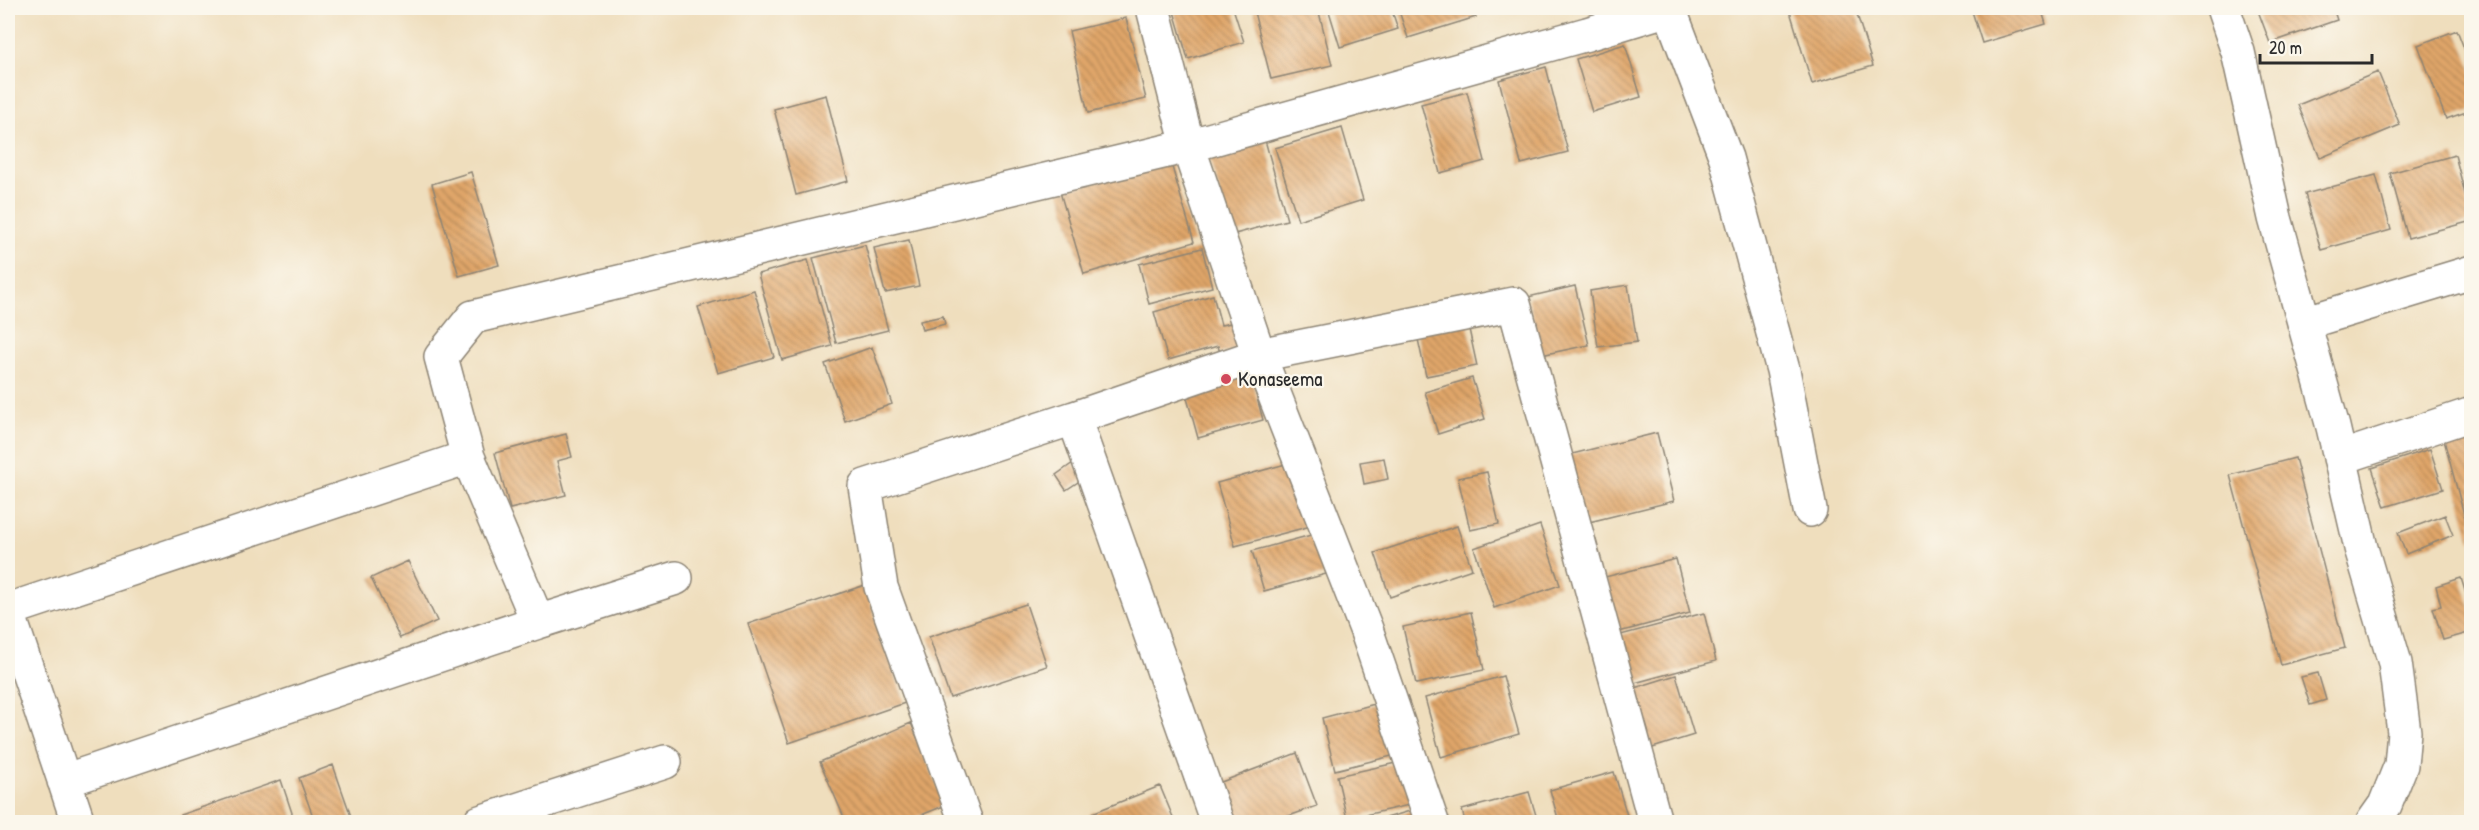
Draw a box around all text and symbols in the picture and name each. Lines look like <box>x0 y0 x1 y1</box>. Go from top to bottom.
scale bar <box>2260 27 2372 65</box>
text: 20 m <box>2269 35 2302 60</box>
place label: Konaseema <box>1238 364 1322 393</box>
marker: Konaseema <box>1219 372 1233 386</box>

